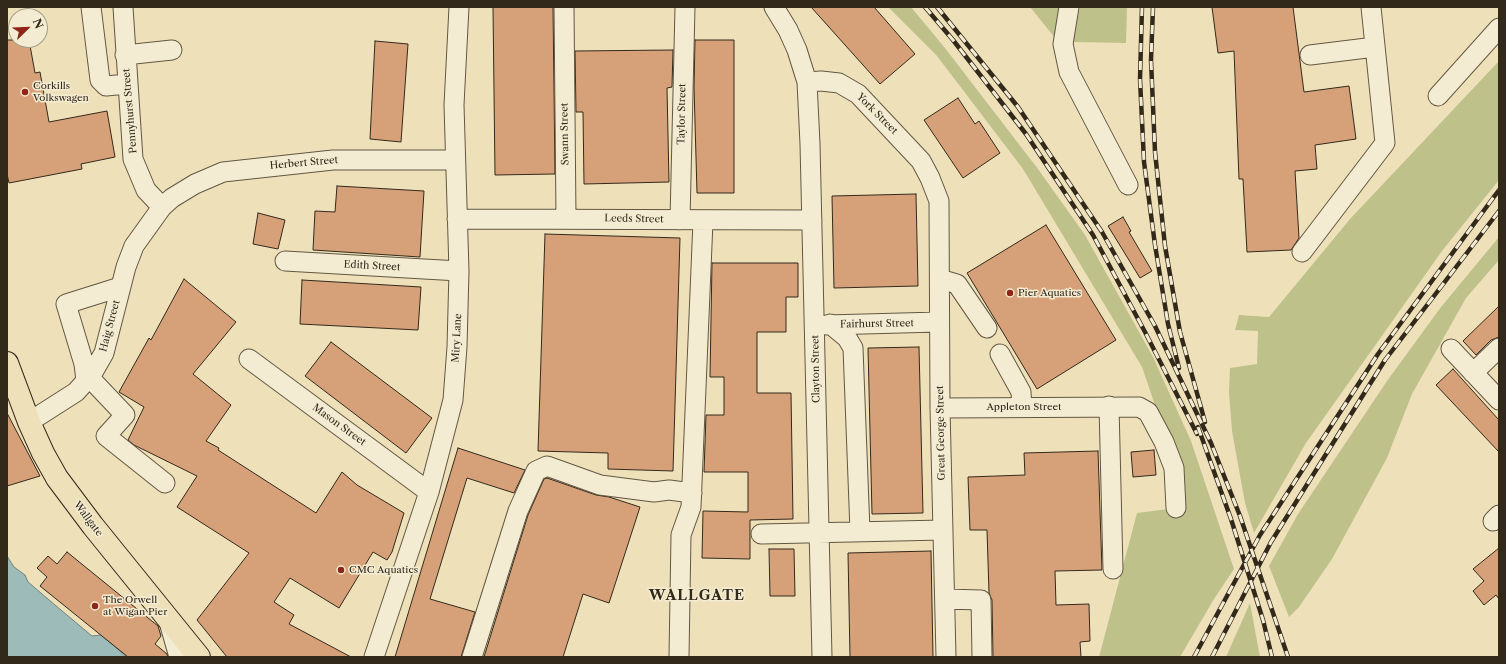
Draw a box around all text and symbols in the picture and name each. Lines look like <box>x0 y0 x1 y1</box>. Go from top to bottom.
north arrow <box>8 8 48 48</box>
text: N <box>30 17 46 31</box>
street label: Pennyhurst Street <box>120 68 140 154</box>
place label: Corkills Volkswagen <box>33 80 89 104</box>
street label: Taylor Street <box>675 83 689 145</box>
marker: Corkills Volkswagen <box>20 87 30 97</box>
street label: York Street <box>854 91 900 137</box>
street label: Swann Street <box>558 103 572 165</box>
street label: Herbert Street <box>269 154 339 172</box>
street label: Leeds Street <box>604 212 664 226</box>
street label: Edith Street <box>343 259 401 273</box>
place label: Pier Aquatics <box>1018 287 1081 299</box>
marker: Pier Aquatics <box>1005 288 1015 298</box>
street label: Haig Street <box>97 299 123 353</box>
street label: Miry Lane <box>450 313 464 363</box>
street label: Fairhurst Street <box>840 317 914 331</box>
street label: Clayton Street <box>809 335 823 403</box>
street label: Great George Street <box>934 385 948 481</box>
street label: Appleton Street <box>986 401 1062 413</box>
street label: Mason Street <box>310 402 368 448</box>
street label: Wallgate <box>71 499 105 539</box>
place label: CMC Aquatics <box>349 564 418 576</box>
marker: CMC Aquatics <box>336 565 346 575</box>
district label: WALLGATE <box>649 588 745 604</box>
place label: The Orwell at Wigan Pier <box>103 594 167 618</box>
marker: The Orwell at Wigan Pier <box>90 601 100 611</box>

